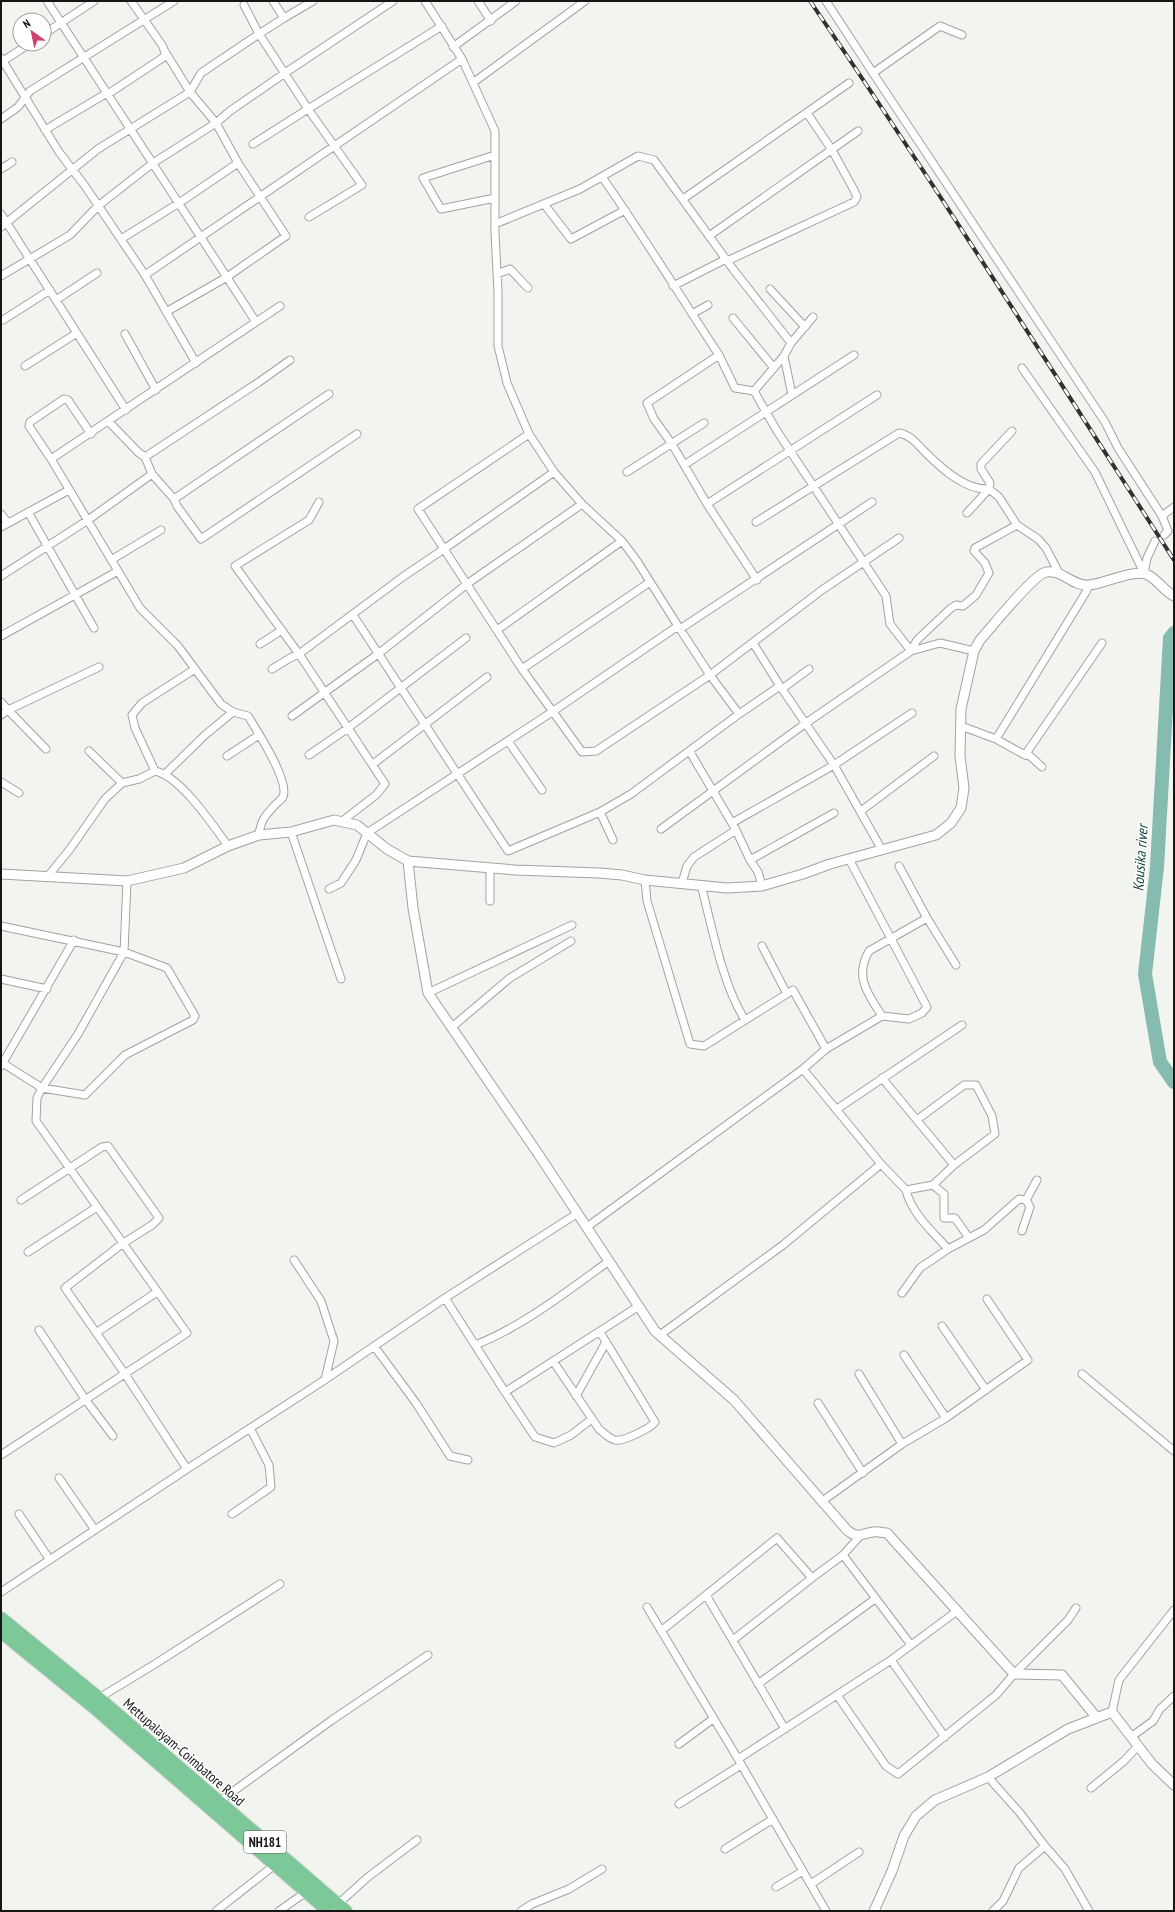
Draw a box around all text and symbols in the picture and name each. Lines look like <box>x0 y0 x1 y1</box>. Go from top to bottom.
north arrow <box>12 12 52 52</box>
text: N <box>20 16 33 31</box>
water label: Kousika river <box>1128 822 1152 892</box>
street label: Mettupalayam-Coimbatore Road <box>120 1694 248 1810</box>
road number: NH181 <box>244 1831 286 1853</box>

